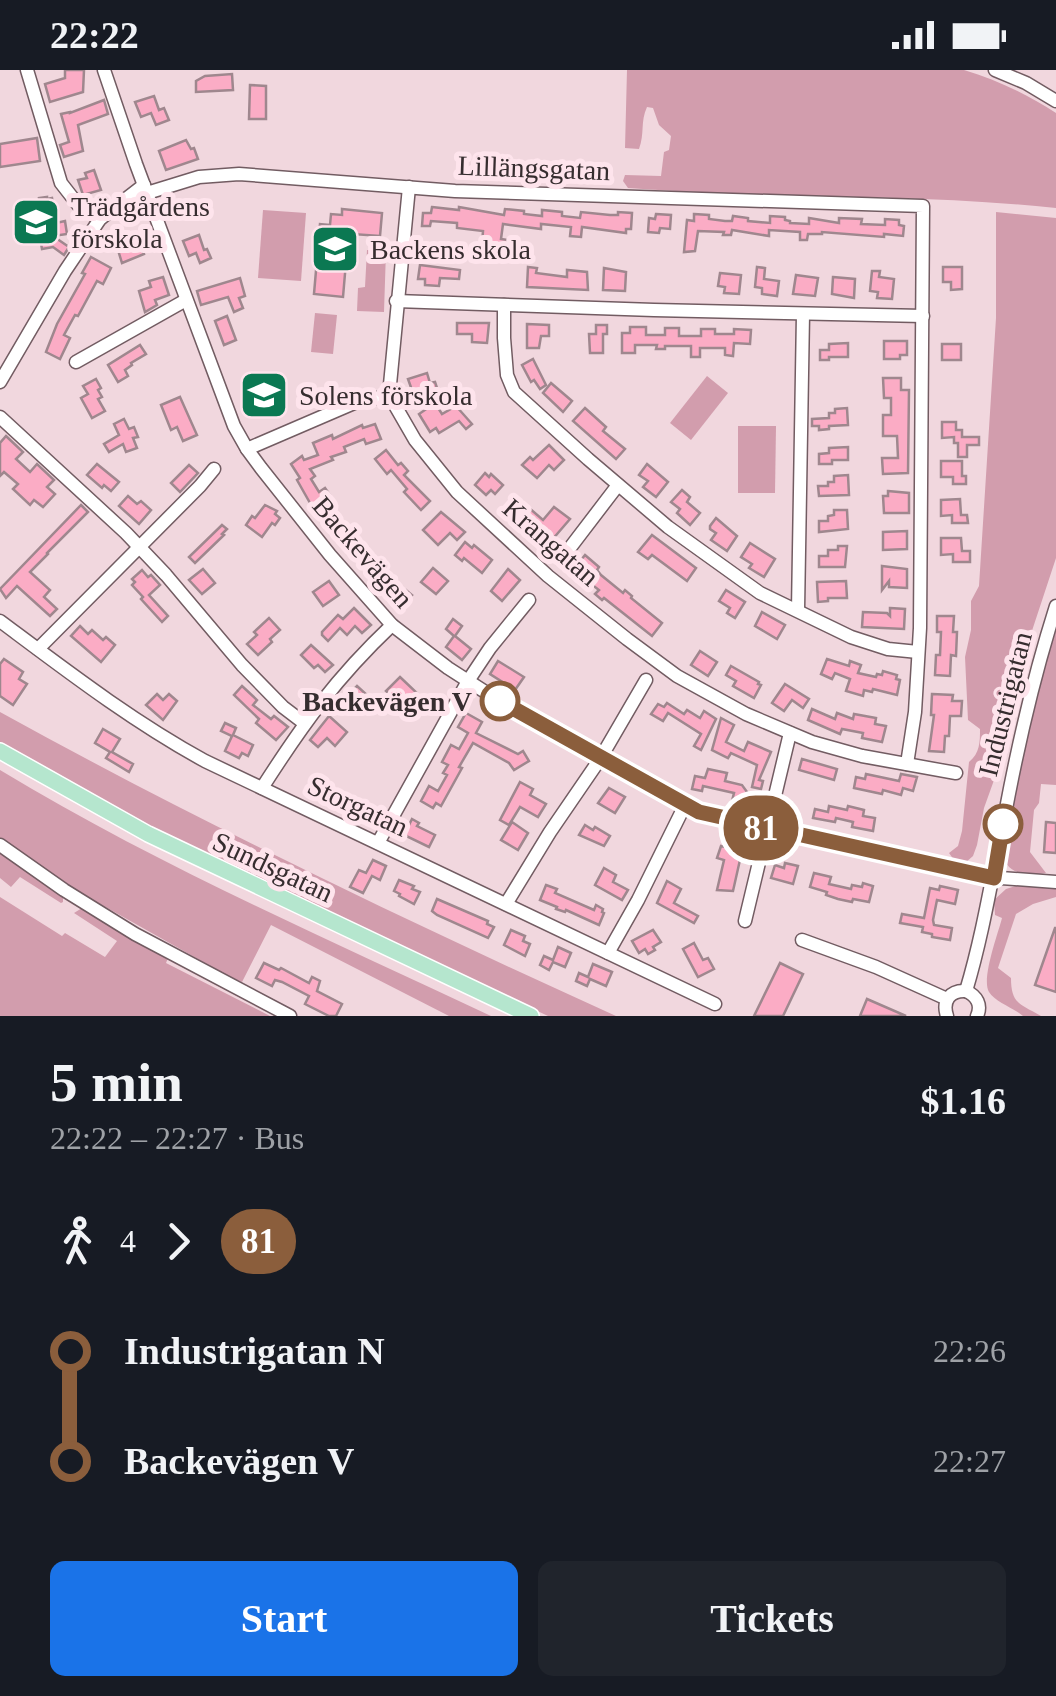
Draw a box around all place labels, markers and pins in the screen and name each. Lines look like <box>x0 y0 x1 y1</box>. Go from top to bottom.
place label: Trädgårdens förskola <box>71 191 210 254</box>
school or university icon: Trädgårdens förskola <box>10 196 62 248</box>
school or university icon: Backens skola <box>309 223 361 275</box>
place label: Backens skola <box>370 234 532 265</box>
school or university icon: Solens förskola <box>238 369 290 421</box>
place label: Solens förskola <box>299 380 473 411</box>
marker: Backevägen V <box>481 682 519 720</box>
place label: Backevägen V <box>302 686 472 717</box>
unlabelled marker <box>984 805 1022 843</box>

